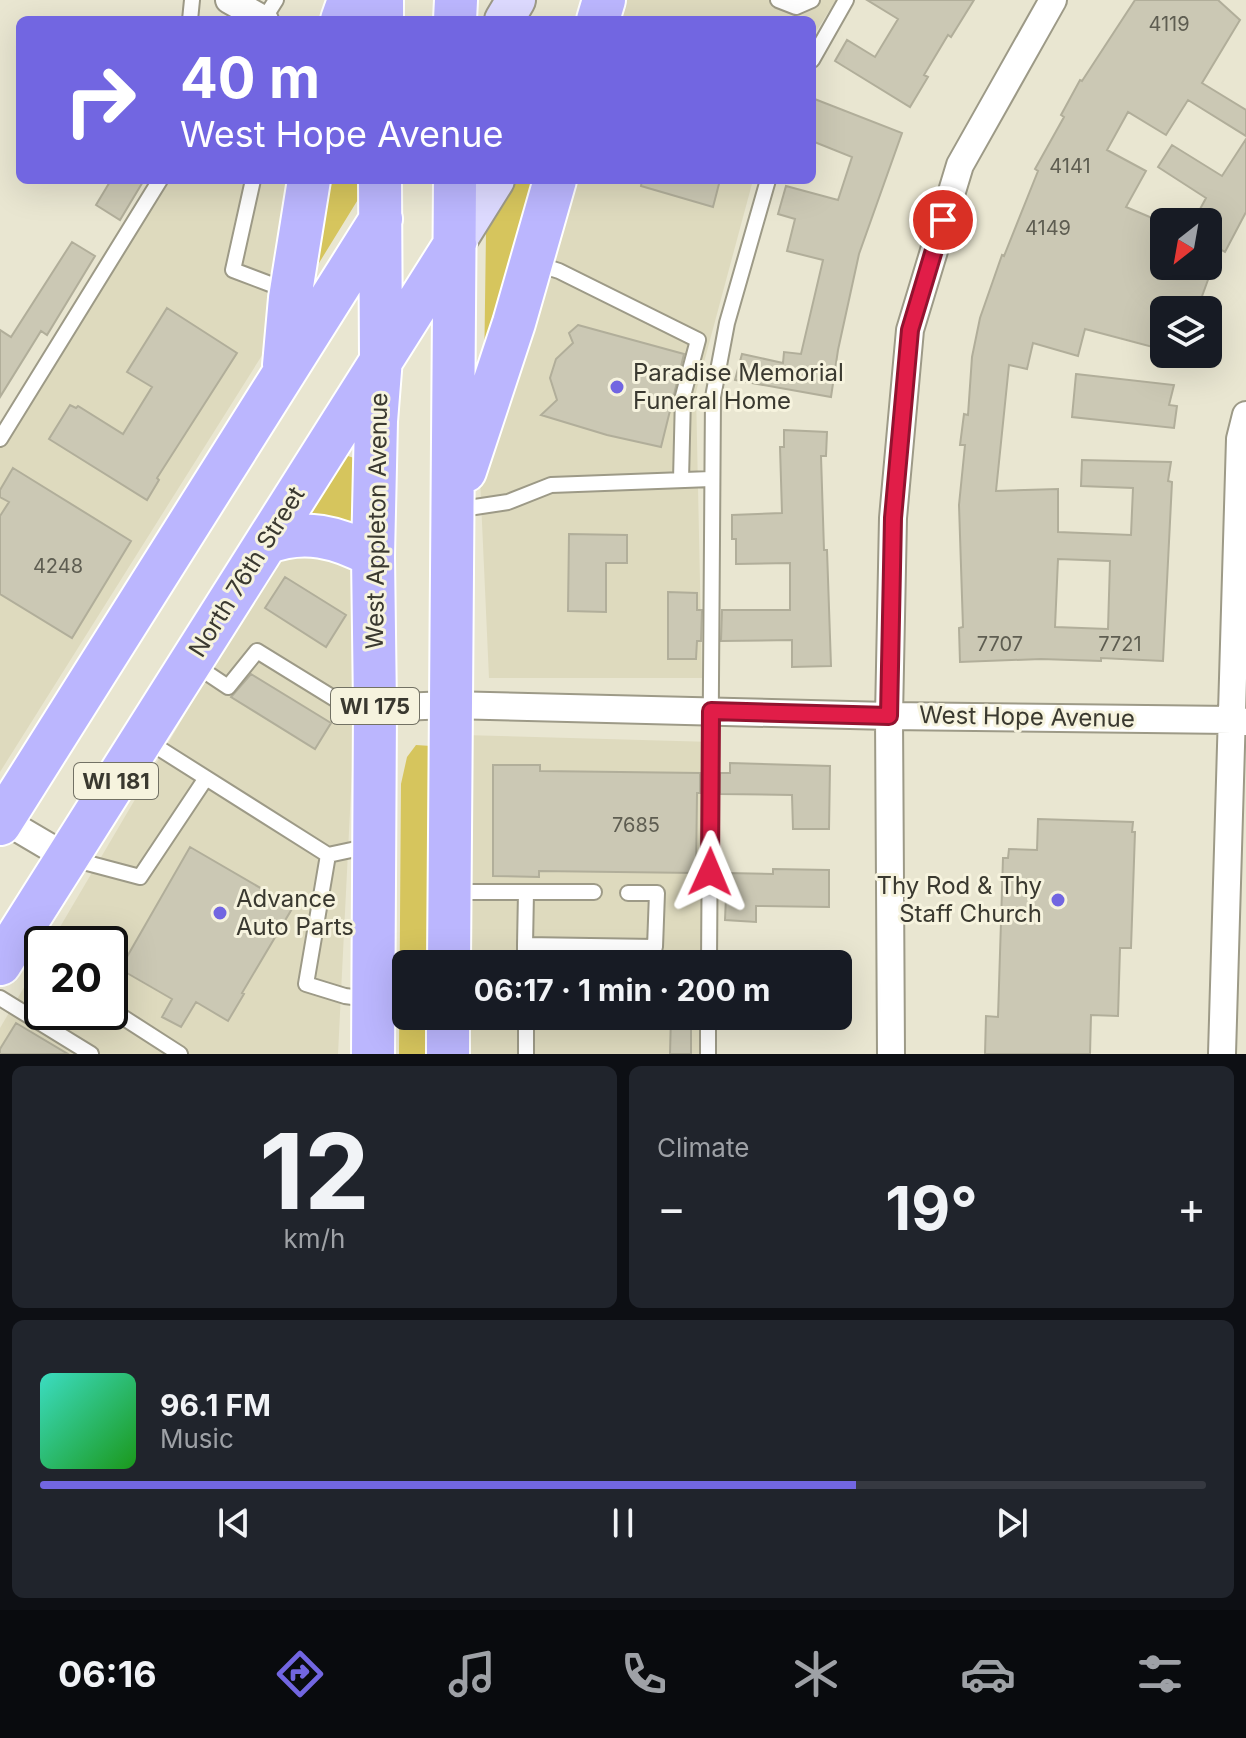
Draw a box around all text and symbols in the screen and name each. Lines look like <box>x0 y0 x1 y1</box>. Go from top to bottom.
house number: 4119 <box>1148 12 1190 36</box>
text: 40 m <box>180 44 320 112</box>
icon: right <box>48 48 152 152</box>
text: West Hope Avenue <box>180 112 504 156</box>
house number: 4141 <box>1049 154 1091 178</box>
pin <box>909 186 977 254</box>
icon: arrive <box>921 198 965 242</box>
north arrow <box>1150 208 1222 280</box>
map controls <box>1150 208 1222 368</box>
house number: 4149 <box>1025 216 1071 240</box>
button: layers <box>1150 296 1222 368</box>
place label: Paradise Memorial Funeral Home <box>633 358 844 415</box>
marker: Paradise Memorial Funeral Home <box>608 378 626 396</box>
street label: West Appleton Avenue <box>360 392 393 650</box>
street label: North 76th Street <box>183 481 311 662</box>
house number: 4248 <box>33 554 83 578</box>
house number: 7707 <box>977 632 1023 656</box>
house number: 7721 <box>1098 632 1142 656</box>
road number: WI 175 <box>331 688 419 724</box>
street label: West Hope Avenue <box>919 700 1135 733</box>
road number: WI 181 <box>74 763 158 799</box>
house number: 7685 <box>612 813 660 837</box>
position arrow <box>668 830 752 914</box>
place label: Thy Rod & Thy Staff Church <box>876 871 1042 928</box>
place label: Advance Auto Parts <box>236 884 354 941</box>
marker: Thy Rod & Thy Staff Church <box>1049 891 1067 909</box>
marker: Advance Auto Parts <box>211 904 229 922</box>
speed limit sign: 20 <box>24 926 128 1030</box>
text: 06:17 · 1 min · 200 m <box>474 972 770 1008</box>
text: 12 <box>259 1108 370 1234</box>
text: Climate <box>657 1132 749 1163</box>
text: 19° <box>885 1172 978 1244</box>
text: − <box>657 1181 686 1235</box>
text: + <box>1177 1181 1206 1235</box>
text: km/h <box>284 1223 345 1254</box>
text: 96.1 FM <box>160 1387 271 1423</box>
text: Music <box>160 1423 234 1454</box>
icon: previous <box>212 1501 256 1545</box>
icon: pause <box>601 1501 645 1545</box>
icon: next <box>990 1501 1034 1545</box>
icon: directions <box>272 1646 328 1702</box>
icon: music <box>444 1646 500 1702</box>
icon: phone <box>616 1646 672 1702</box>
icon: climate <box>788 1646 844 1702</box>
icon: car <box>960 1646 1016 1702</box>
icon: filters <box>1132 1646 1188 1702</box>
text: 06:16 <box>58 1652 157 1696</box>

